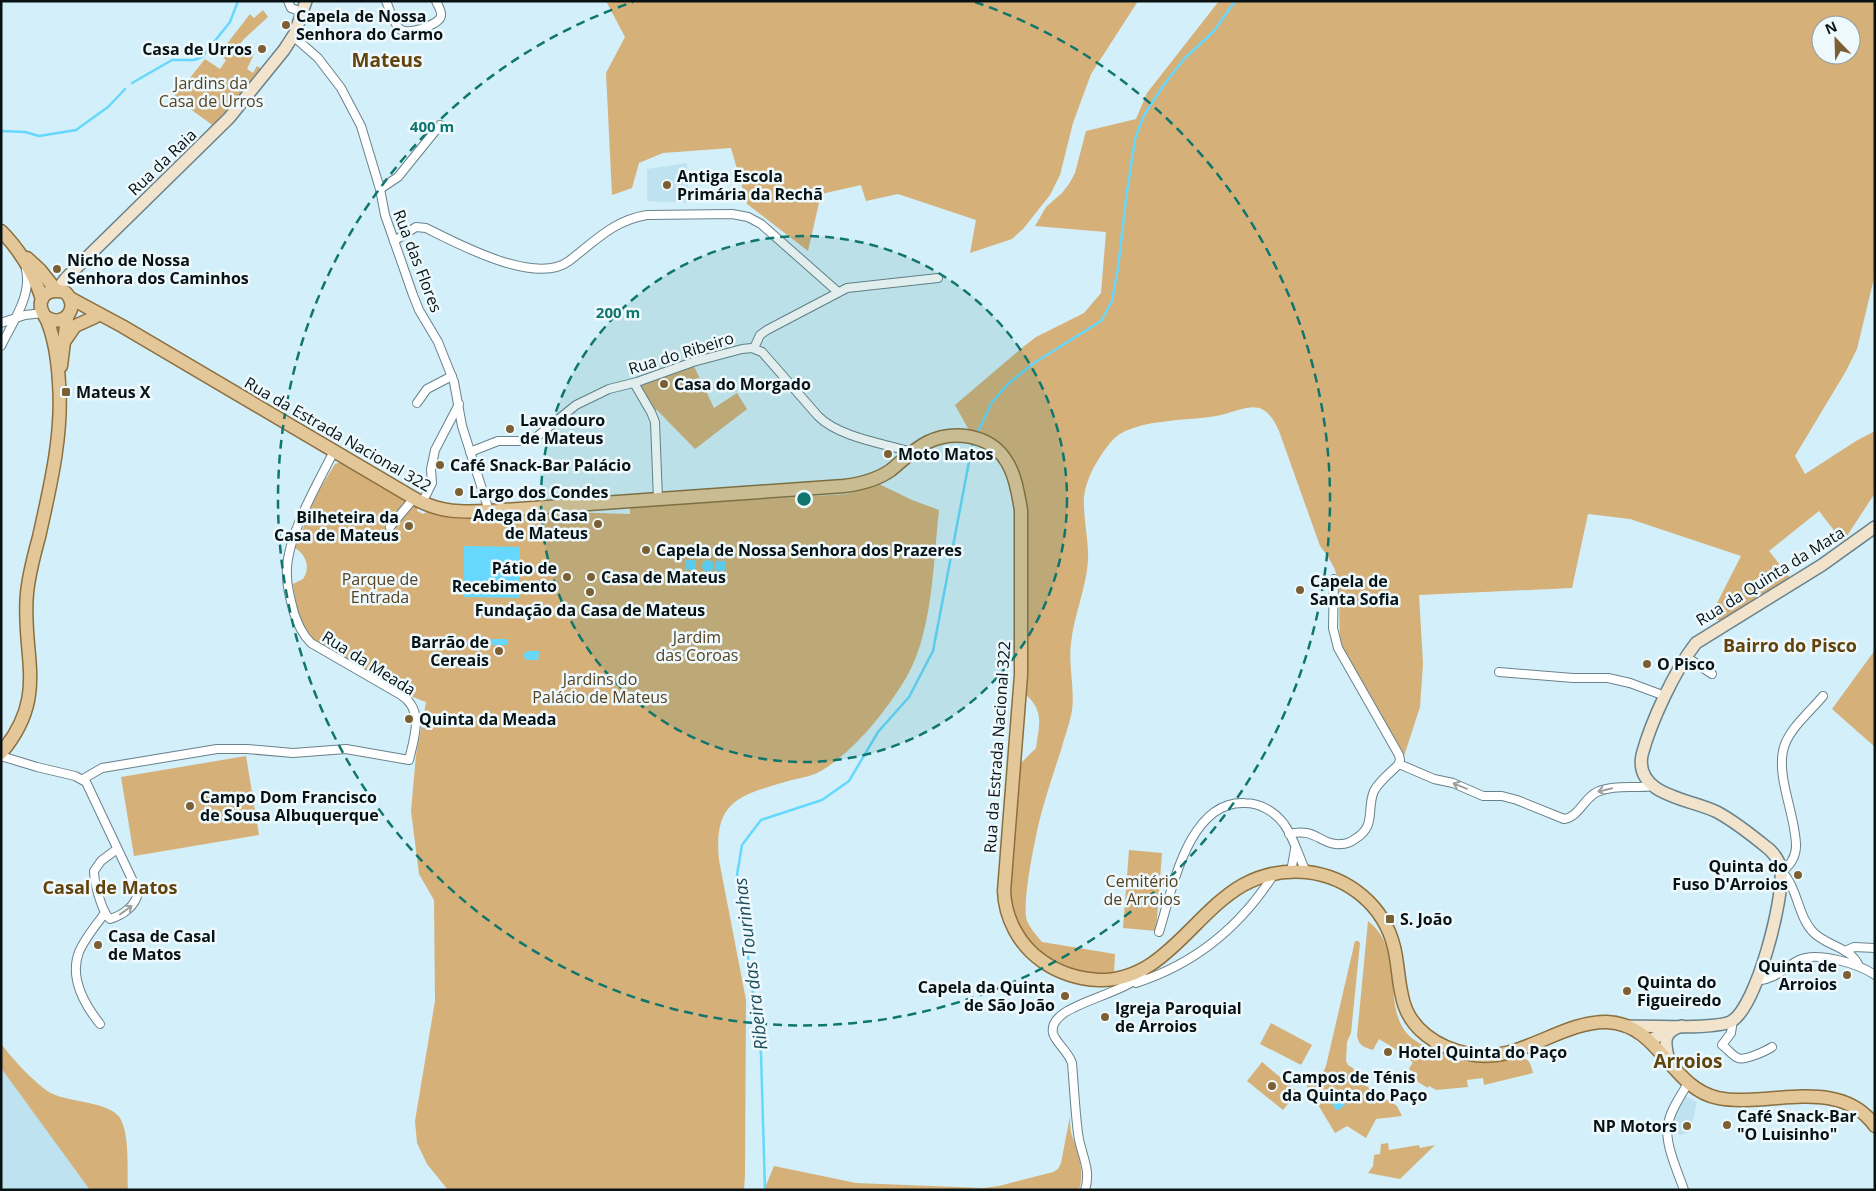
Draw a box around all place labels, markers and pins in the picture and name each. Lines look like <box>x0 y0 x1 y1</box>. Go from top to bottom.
place label: Capela de Nossa Senhora do Carmo <box>296 5 443 45</box>
marker: Capela de Nossa Senhora do Carmo <box>280 19 292 31</box>
place label: Casa de Urros <box>142 38 252 60</box>
marker: Casa de Urros <box>256 43 268 55</box>
place label: Antiga Escola Primária da Rechã <box>677 165 823 205</box>
marker: Antiga Escola Primária da Rechã <box>661 179 673 191</box>
place label: Nicho de Nossa Senhora dos Caminhos <box>67 249 249 289</box>
marker: Nicho de Nossa Senhora dos Caminhos <box>51 263 63 275</box>
place label: Casa do Morgado <box>674 373 811 395</box>
marker: Casa do Morgado <box>658 378 670 390</box>
place label: Mateus X <box>76 381 151 403</box>
marker: Mateus X <box>60 386 72 398</box>
place label: Lavadouro de Mateus <box>520 409 605 449</box>
marker: Lavadouro de Mateus <box>504 423 516 435</box>
place label: Moto Matos <box>898 443 994 465</box>
marker: Moto Matos <box>882 448 894 460</box>
place label: Café Snack-Bar Palácio <box>450 454 631 476</box>
marker: Café Snack-Bar Palácio <box>434 459 446 471</box>
place label: Largo dos Condes <box>469 481 608 503</box>
marker: Largo dos Condes <box>453 486 465 498</box>
centre of rings <box>795 490 813 508</box>
place label: Adega da Casa de Mateus <box>473 504 588 544</box>
place label: Bilheteira da Casa de Mateus <box>274 506 399 546</box>
marker: Adega da Casa de Mateus <box>592 518 604 530</box>
marker: Bilheteira da Casa de Mateus <box>403 520 415 532</box>
place label: Capela de Nossa Senhora dos Prazeres <box>656 539 962 561</box>
marker: Capela de Nossa Senhora dos Prazeres <box>640 544 652 556</box>
place label: Pátio de Recebimento <box>452 557 557 597</box>
place label: Casa de Mateus <box>601 566 726 588</box>
place label: Capela de Santa Sofia <box>1310 570 1399 610</box>
marker: Pátio de Recebimento <box>561 571 573 583</box>
marker: Casa de Mateus <box>585 571 597 583</box>
marker: Capela de Santa Sofia <box>1294 584 1306 596</box>
marker: Fundação da Casa de Mateus <box>584 586 596 598</box>
place label: Fundação da Casa de Mateus <box>475 599 705 621</box>
place label: Barrão de Cereais <box>411 631 489 671</box>
marker: Barrão de Cereais <box>493 645 505 657</box>
place label: O Pisco <box>1657 653 1715 675</box>
marker: O Pisco <box>1641 658 1653 670</box>
place label: Quinta da Meada <box>419 708 556 730</box>
marker: Quinta da Meada <box>403 713 415 725</box>
place label: Campo Dom Francisco de Sousa Albuquerque <box>200 786 379 826</box>
marker: Campo Dom Francisco de Sousa Albuquerque <box>184 800 196 812</box>
place label: Quinta do Fuso D'Arroios <box>1672 855 1788 895</box>
marker: Quinta do Fuso D'Arroios <box>1792 869 1804 881</box>
place label: S. João <box>1400 908 1452 930</box>
marker: S. João <box>1384 913 1396 925</box>
place label: Casa de Casal de Matos <box>108 925 216 965</box>
marker: Casa de Casal de Matos <box>92 939 104 951</box>
place label: Quinta de Arroios <box>1758 955 1837 995</box>
marker: Quinta de Arroios <box>1841 969 1853 981</box>
place label: Quinta do Figueiredo <box>1637 971 1721 1011</box>
place label: Capela da Quinta de São João <box>918 976 1055 1016</box>
marker: Quinta do Figueiredo <box>1621 985 1633 997</box>
marker: Capela da Quinta de São João <box>1059 990 1071 1002</box>
place label: Igreja Paroquial de Arroios <box>1115 997 1242 1037</box>
marker: Igreja Paroquial de Arroios <box>1099 1011 1111 1023</box>
place label: Hotel Quinta do Paço <box>1398 1041 1567 1063</box>
marker: Hotel Quinta do Paço <box>1382 1046 1394 1058</box>
place label: Campos de Ténis da Quinta do Paço <box>1282 1066 1427 1106</box>
marker: Campos de Ténis da Quinta do Paço <box>1266 1080 1278 1092</box>
place label: Café Snack-Bar "O Luisinho" <box>1737 1105 1857 1145</box>
place label: NP Motors <box>1593 1115 1677 1137</box>
marker: Café Snack-Bar "O Luisinho" <box>1721 1119 1733 1131</box>
marker: NP Motors <box>1681 1120 1693 1132</box>

